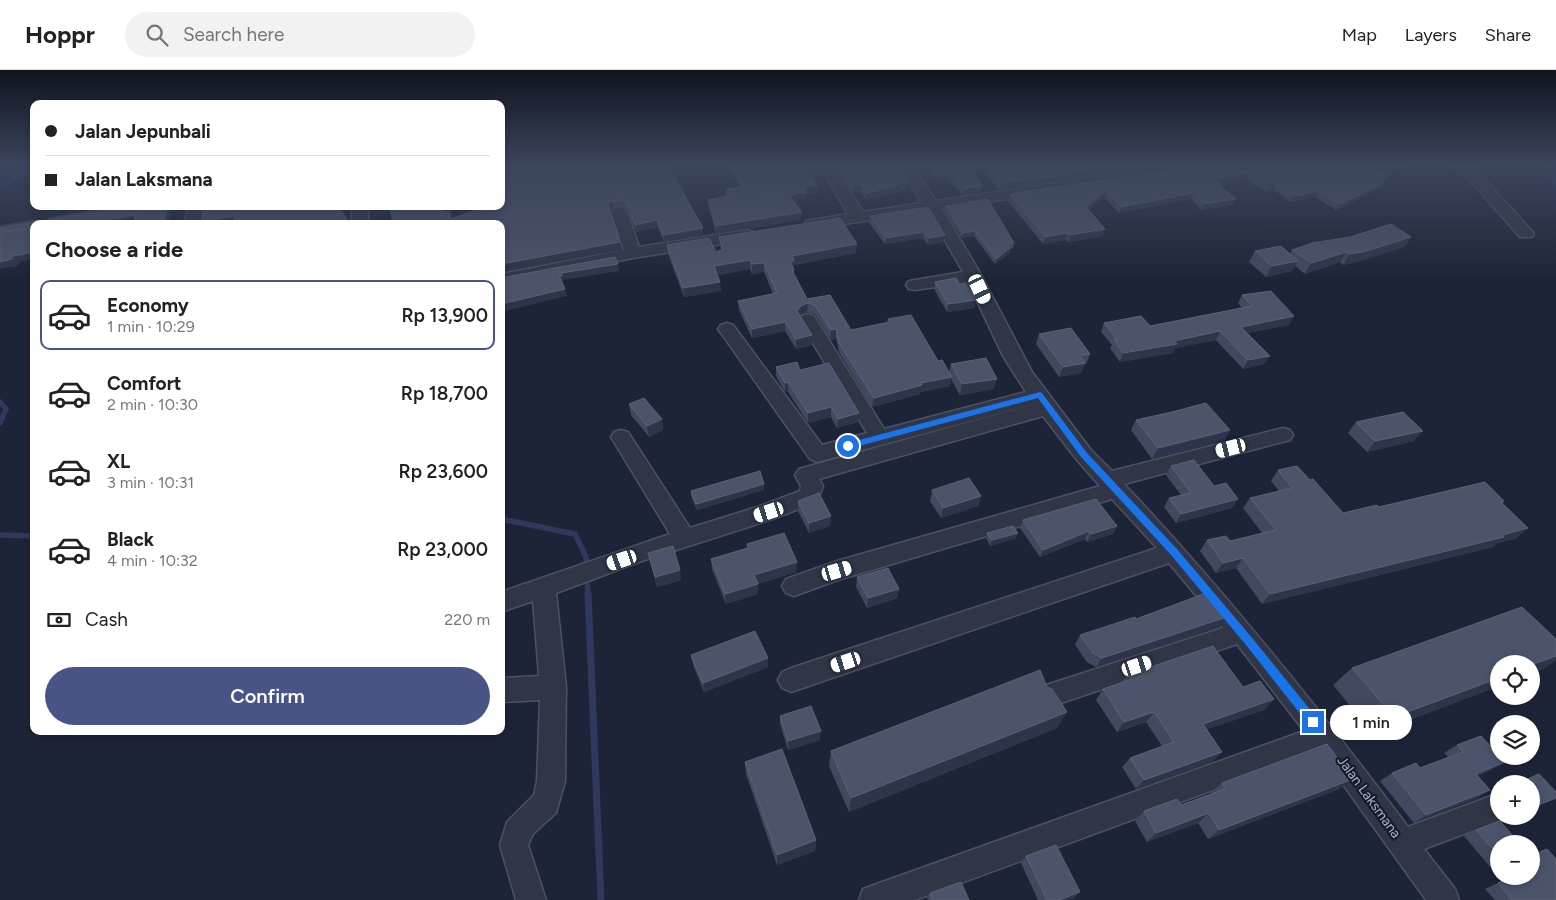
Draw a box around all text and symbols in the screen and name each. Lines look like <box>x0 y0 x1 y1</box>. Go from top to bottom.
search box <box>125 12 475 57</box>
text: Hoppr <box>25 20 95 49</box>
icon: search <box>143 21 171 49</box>
text: Search here <box>183 23 284 46</box>
text: Map <box>1342 24 1377 46</box>
text: Layers <box>1405 24 1457 46</box>
text: Share <box>1485 24 1531 46</box>
text: Jalan Jepunbali <box>75 120 211 143</box>
text: Jalan Laksmana <box>75 168 213 191</box>
text: Choose a ride <box>45 236 183 263</box>
car <box>966 272 993 306</box>
icon: car <box>47 293 92 338</box>
text: Economy <box>107 294 189 317</box>
text: Rp 13,900 <box>401 304 488 327</box>
text: 1 min · 10:29 <box>107 317 195 336</box>
icon: car <box>47 371 92 416</box>
text: Comfort <box>107 372 182 395</box>
text: Rp 18,700 <box>401 382 488 405</box>
text: 2 min · 10:30 <box>107 395 198 414</box>
route start <box>837 435 859 457</box>
car <box>1214 437 1247 459</box>
icon: car <box>47 449 92 494</box>
text: XL <box>107 450 130 473</box>
text: Rp 23,600 <box>399 460 488 483</box>
text: 3 min · 10:31 <box>107 473 194 492</box>
car <box>752 500 785 524</box>
icon: car <box>47 527 92 572</box>
text: Black <box>107 528 154 551</box>
text: Rp 23,000 <box>397 538 488 561</box>
car <box>605 548 638 572</box>
text: 4 min · 10:32 <box>107 551 198 570</box>
car <box>820 560 853 582</box>
icon: cash <box>45 606 73 634</box>
text: Cash <box>85 608 128 631</box>
text: 220 m <box>444 610 490 629</box>
car <box>829 650 862 674</box>
car <box>1120 654 1153 678</box>
map controls <box>1490 655 1540 885</box>
button: locate <box>1490 655 1540 705</box>
button: Confirm <box>45 667 490 725</box>
callout: 1 min <box>1330 704 1413 740</box>
route end <box>1302 711 1324 733</box>
text: 1 min <box>1352 713 1390 732</box>
button: layers <box>1490 715 1540 765</box>
street label: Jalan Laksmana <box>1333 753 1405 841</box>
button: + <box>1490 775 1540 825</box>
button: − <box>1490 835 1540 885</box>

